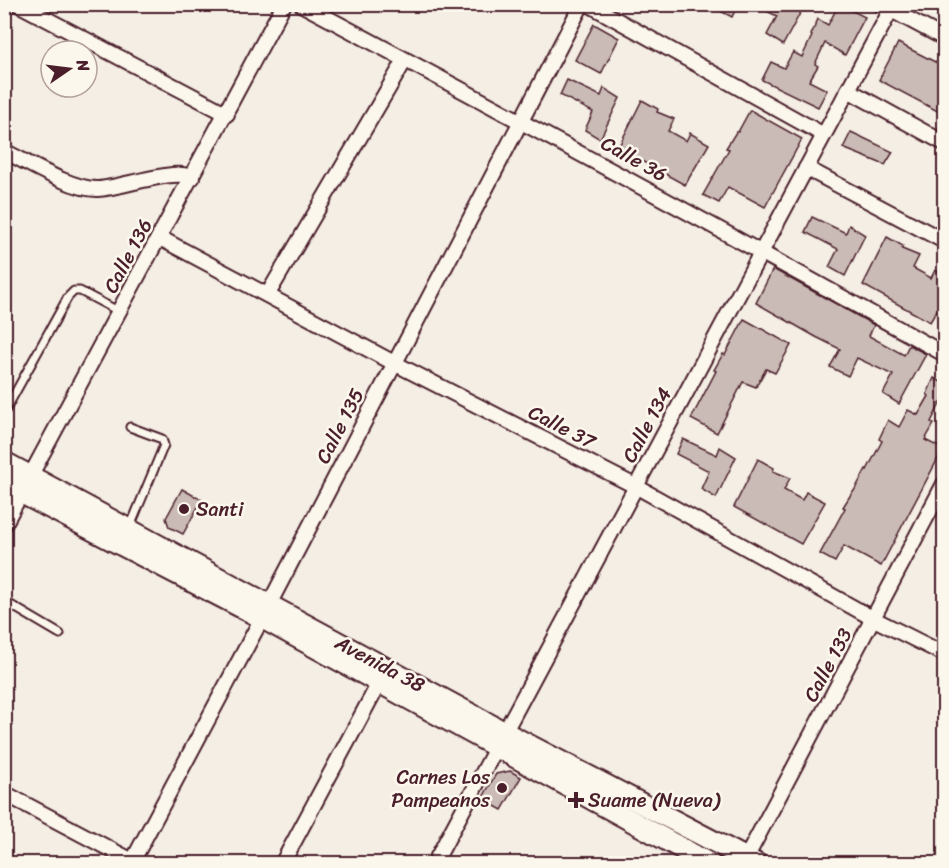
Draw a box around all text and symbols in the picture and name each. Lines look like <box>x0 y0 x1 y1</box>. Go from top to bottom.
north arrow <box>39 39 99 99</box>
text: N <box>67 56 99 75</box>
street label: Calle 36 <box>594 126 674 192</box>
street label: Calle 136 <box>94 212 162 300</box>
street label: Calle 134 <box>612 381 682 469</box>
street label: Calle 135 <box>306 382 374 470</box>
street label: Calle 37 <box>522 395 603 460</box>
place label: Santi <box>196 492 245 527</box>
marker: Santi <box>177 502 191 516</box>
street label: Calle 133 <box>794 621 862 709</box>
street label: Avenida 38 <box>328 625 431 702</box>
place label: Carnes Los Pampeanos <box>391 760 491 818</box>
marker: Carnes Los Pampeanos <box>495 781 509 795</box>
place label: Suame (Nueva) <box>588 783 721 818</box>
marker: Suame (Nueva) <box>569 793 583 807</box>

